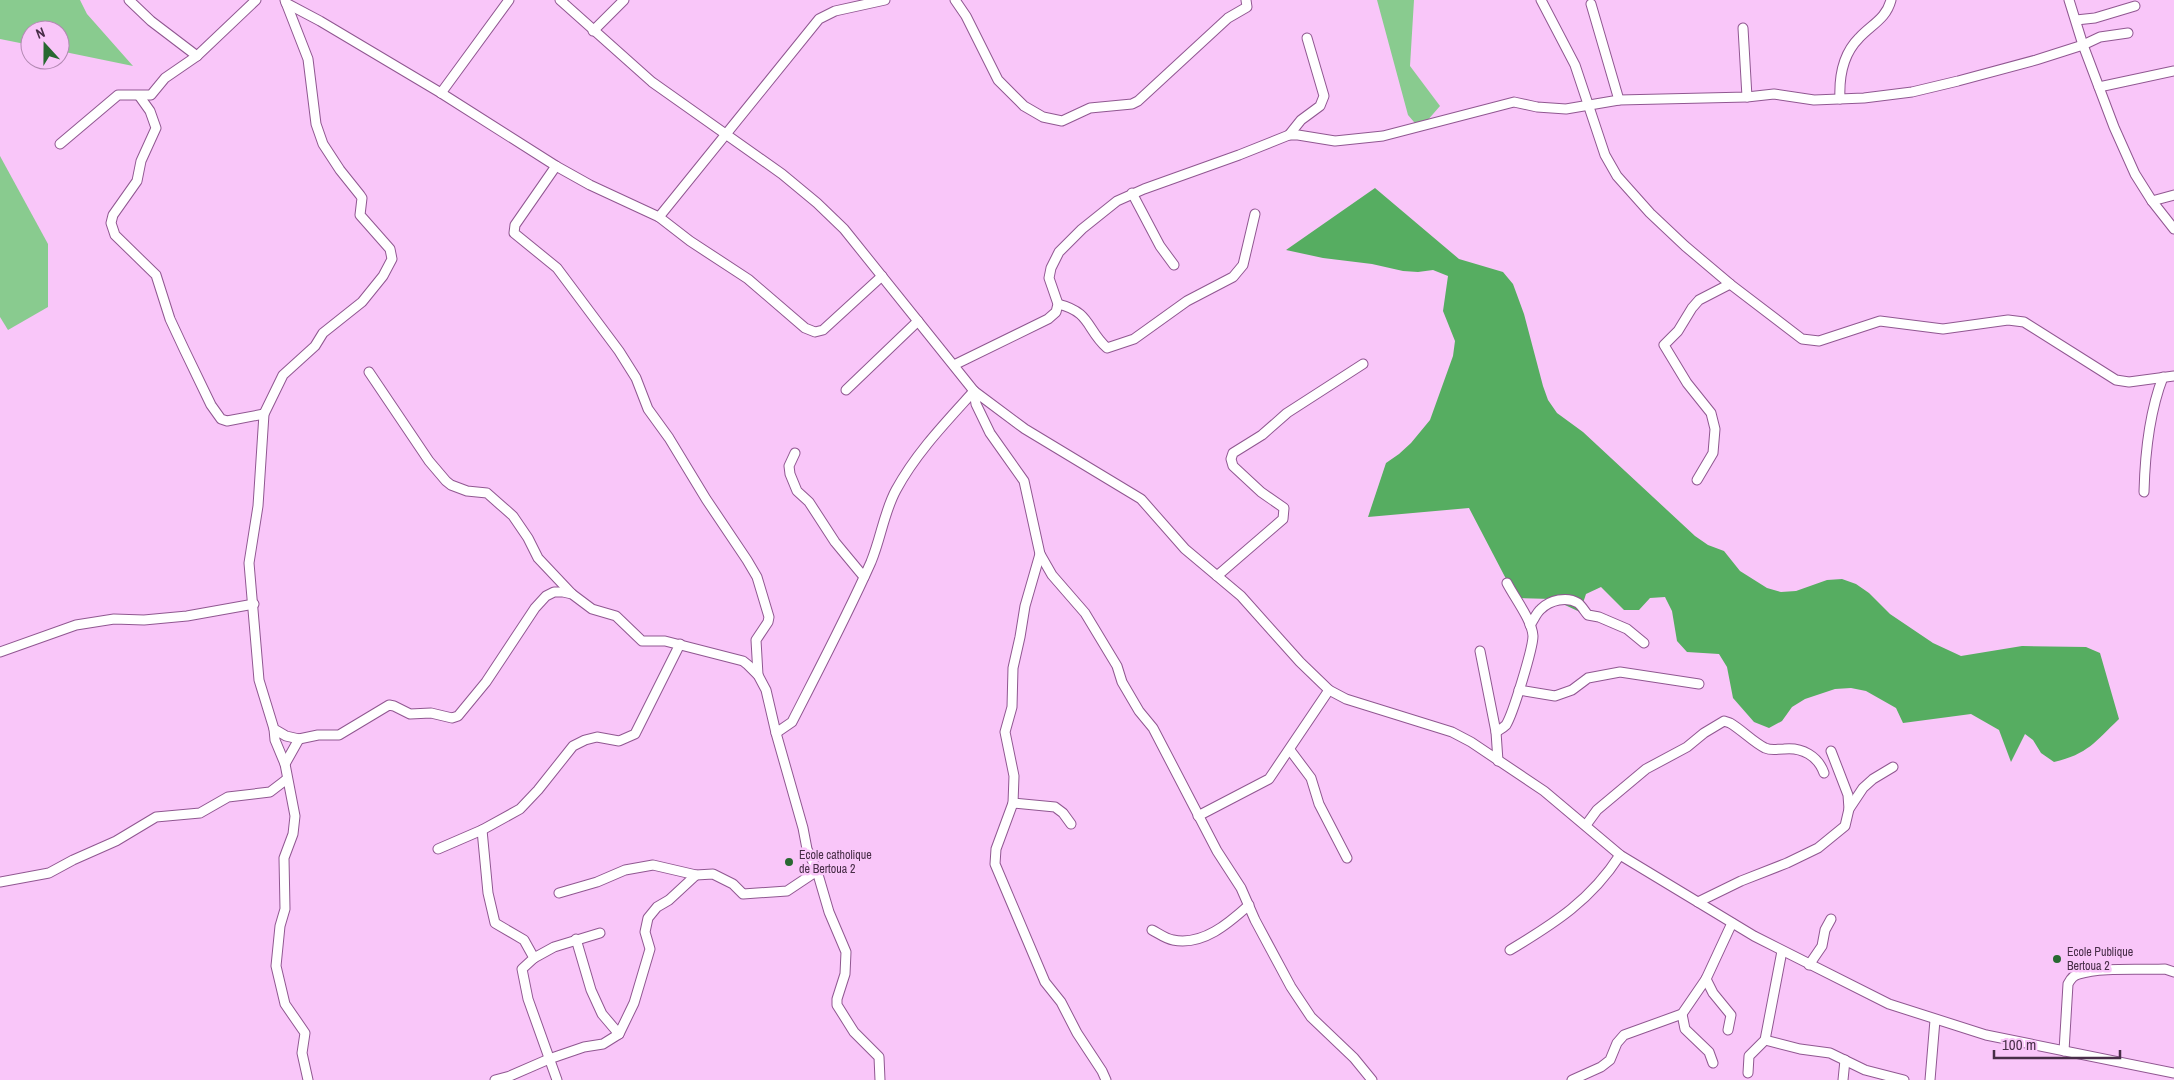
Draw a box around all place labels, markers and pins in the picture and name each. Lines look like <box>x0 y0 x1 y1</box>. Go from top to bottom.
place label: Ecole catholique de Bertoua 2 <box>799 847 872 877</box>
marker: Ecole catholique de Bertoua 2 <box>783 856 795 868</box>
place label: Ecole Publique Bertoua 2 <box>2067 944 2133 974</box>
marker: Ecole Publique Bertoua 2 <box>2051 953 2063 965</box>

